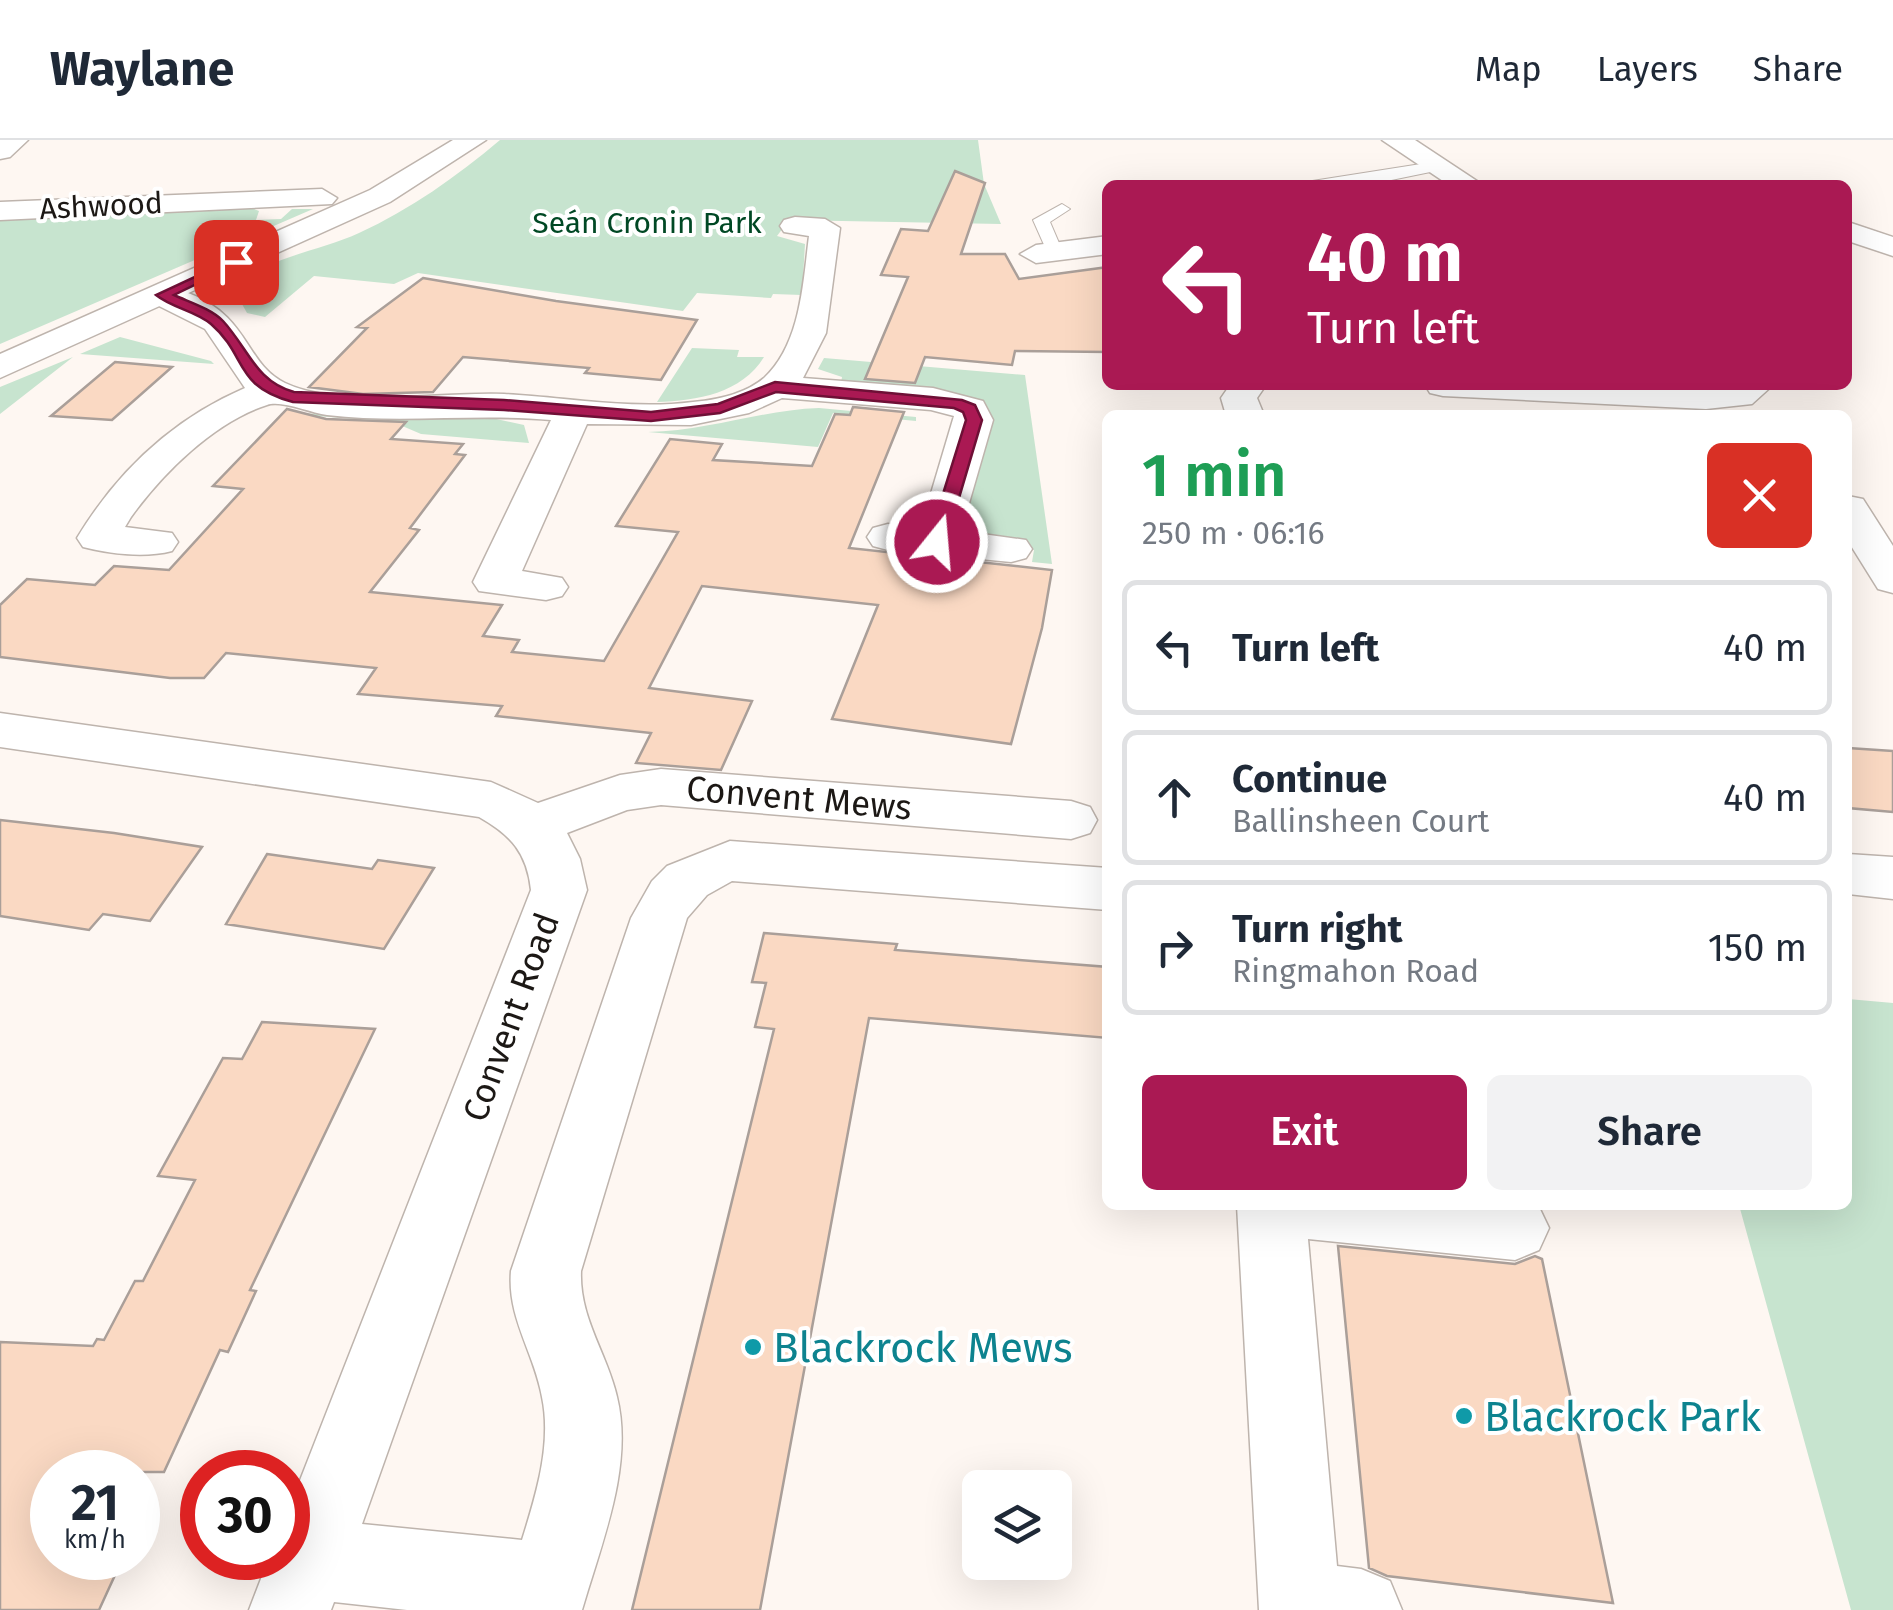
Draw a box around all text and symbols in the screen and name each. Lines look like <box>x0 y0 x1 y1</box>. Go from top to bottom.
text: Waylane <box>50 40 234 98</box>
text: Map <box>1475 48 1542 90</box>
text: Layers <box>1597 48 1698 90</box>
text: Share <box>1753 48 1843 90</box>
street label: Ashwood <box>39 185 163 227</box>
park label: Seán Cronin Park <box>532 205 762 241</box>
text: 40 m <box>1307 216 1463 300</box>
pin <box>194 220 279 305</box>
icon: left <box>1142 220 1272 350</box>
icon: arrive <box>209 235 264 290</box>
text: Turn left <box>1307 301 1479 355</box>
text: 1 min <box>1142 440 1287 512</box>
button: close <box>1707 443 1812 548</box>
position arrow <box>885 490 989 594</box>
text: 250 m · 06:16 <box>1142 514 1325 552</box>
icon: left <box>1147 620 1202 675</box>
text: Turn left <box>1232 625 1379 671</box>
text: 40 m <box>1723 625 1807 671</box>
text: Continue <box>1232 756 1387 802</box>
street label: Convent Mews <box>685 767 913 829</box>
icon: ahead <box>1147 770 1202 825</box>
text: 40 m <box>1723 775 1807 821</box>
text: Ballinsheen Court <box>1232 802 1489 840</box>
text: Turn right <box>1232 906 1402 952</box>
street label: Convent Road <box>454 907 568 1127</box>
icon: right <box>1147 920 1202 975</box>
text: 150 m <box>1708 925 1807 971</box>
text: Ringmahon Road <box>1232 952 1479 990</box>
button: Exit <box>1142 1075 1467 1190</box>
button: Share <box>1487 1075 1812 1190</box>
place label: Blackrock Mews <box>773 1323 1073 1373</box>
marker: Blackrock Mews <box>742 1336 764 1358</box>
place label: Blackrock Park <box>1484 1392 1761 1442</box>
marker: Blackrock Park <box>1453 1405 1475 1427</box>
speed limit sign: 30 <box>180 1450 310 1580</box>
map controls <box>962 1470 1072 1580</box>
button: layers <box>962 1470 1072 1580</box>
text: 21 <box>71 1473 119 1533</box>
text: km/h <box>64 1525 126 1555</box>

